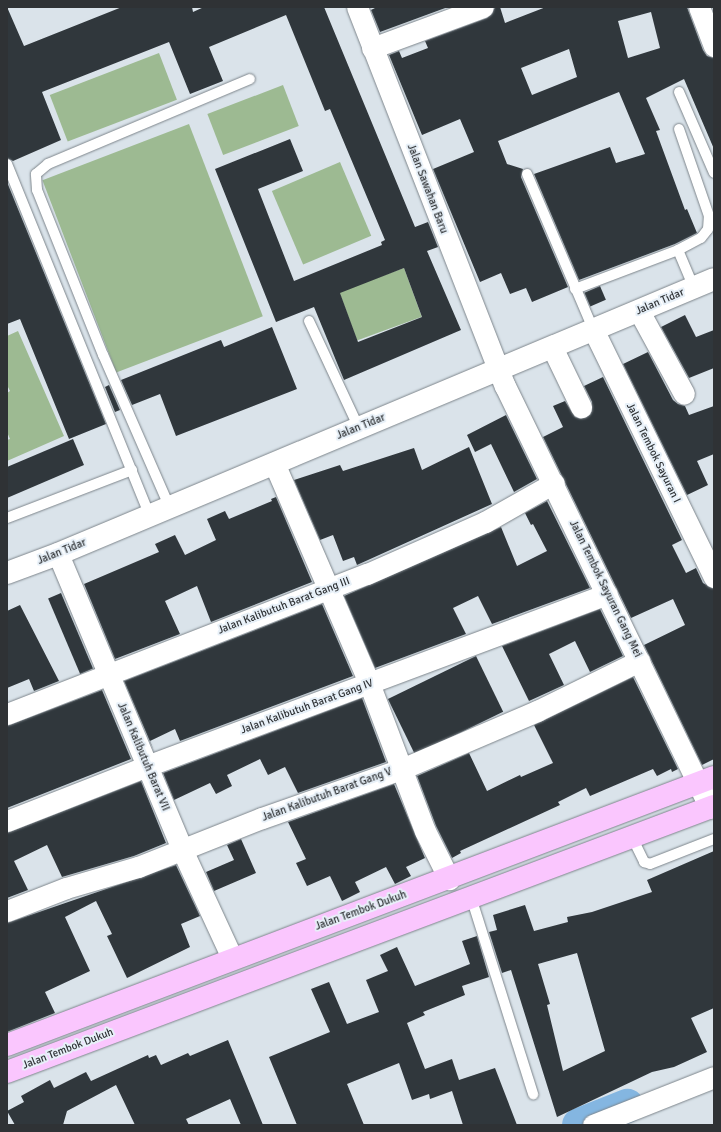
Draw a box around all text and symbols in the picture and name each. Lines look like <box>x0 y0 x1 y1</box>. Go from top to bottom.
street label: Jalan Sawahan Baru <box>404 142 450 236</box>
street label: Jalan Tidar <box>634 286 686 318</box>
street label: Jalan Tembok Sayuran I <box>623 401 683 505</box>
street label: Jalan Tidar <box>335 411 387 443</box>
street label: Jalan Tembok Sayuran Gang Mei <box>566 518 644 660</box>
street label: Jalan Tidar <box>36 536 88 568</box>
street label: Jalan Kalibutuh Barat Gang III <box>216 575 352 637</box>
street label: Jalan Kalibutuh Barat Gang IV <box>239 677 375 737</box>
street label: Jalan Kalibutuh Barat VII <box>114 701 172 813</box>
street label: Jalan Kalibutuh Barat Gang V <box>260 765 394 825</box>
street label: Jalan Tembok Dukuh <box>314 888 408 934</box>
street label: Jalan Tembok Dukuh <box>21 1026 115 1072</box>

